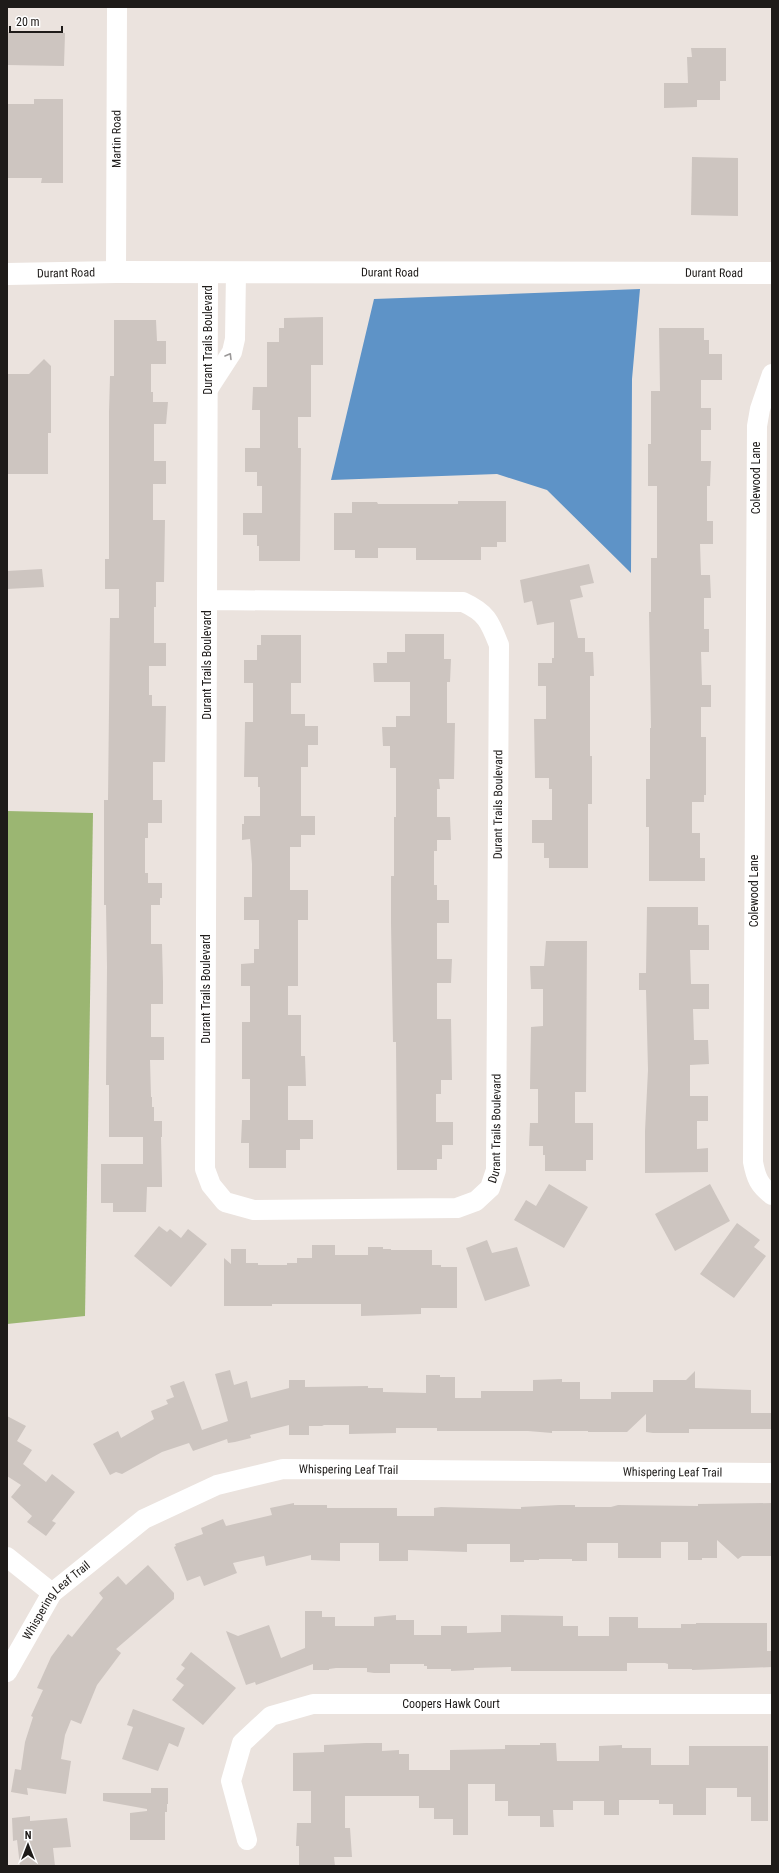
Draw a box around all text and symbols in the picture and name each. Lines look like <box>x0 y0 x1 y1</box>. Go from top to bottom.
scale bar <box>10 8 62 34</box>
text: 20 m <box>16 15 40 29</box>
street label: Martin Road <box>109 110 124 168</box>
street label: Durant Road <box>37 265 95 280</box>
street label: Durant Road <box>361 265 419 279</box>
street label: Durant Road <box>685 266 743 280</box>
street label: Durant Trails Boulevard <box>201 285 215 395</box>
one-way arrow <box>224 353 232 360</box>
street label: Colewood Lane <box>749 441 763 514</box>
street label: Durant Trails Boulevard <box>200 610 214 720</box>
street label: Durant Trails Boulevard <box>491 750 505 859</box>
street label: Colewood Lane <box>747 854 761 927</box>
street label: Durant Trails Boulevard <box>199 934 213 1044</box>
street label: Durant Trails Boulevard <box>485 1074 504 1185</box>
street label: Whispering Leaf Trail <box>299 1462 398 1477</box>
street label: Whispering Leaf Trail <box>623 1465 722 1480</box>
street label: Whispering Leaf Trail <box>20 1558 93 1642</box>
street label: Coopers Hawk Court <box>402 1697 500 1711</box>
north arrow <box>8 1825 48 1865</box>
text: N <box>25 1829 32 1842</box>

